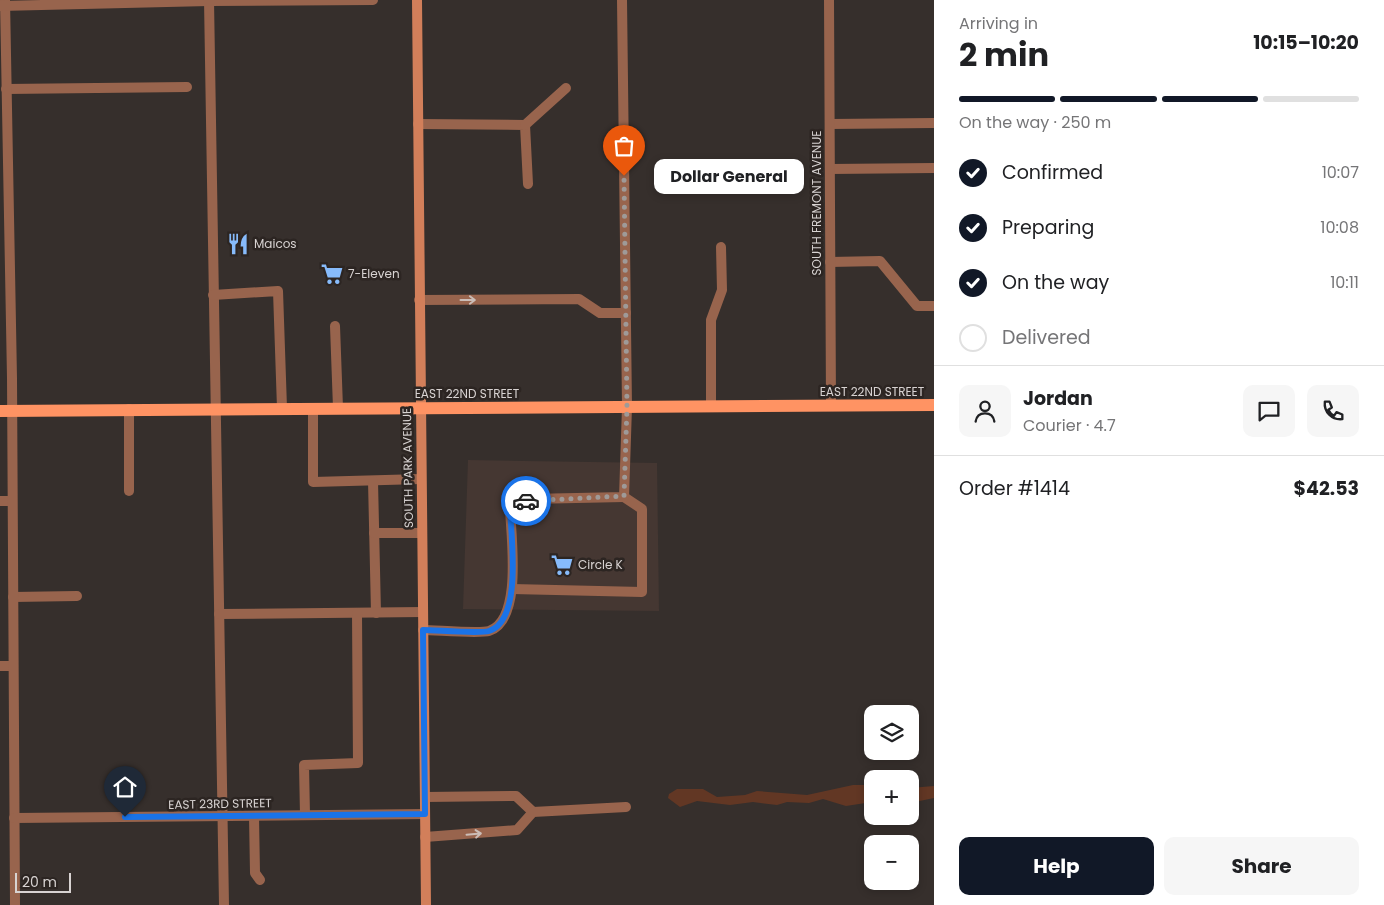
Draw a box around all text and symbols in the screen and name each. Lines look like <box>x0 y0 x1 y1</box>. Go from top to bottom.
text: Arriving in <box>959 12 1038 35</box>
text: 10:15–10:20 <box>1253 29 1359 56</box>
text: 2 min <box>959 32 1049 77</box>
text: On the way · 250 m <box>959 111 1111 134</box>
pin <box>603 125 645 176</box>
street label: SOUTH FREMONT AVENUE <box>808 130 825 276</box>
icon: bag <box>610 132 638 160</box>
callout: Dollar General <box>654 158 804 194</box>
icon: check <box>959 159 987 187</box>
text: Confirmed <box>1002 159 1103 186</box>
text: 10:07 <box>1322 161 1359 184</box>
text: Dollar General <box>670 165 788 188</box>
icon: check <box>959 214 987 242</box>
text: Preparing <box>1002 214 1094 241</box>
text: 10:08 <box>1320 216 1359 239</box>
restaurant icon: Maicos <box>225 231 251 257</box>
place label: Maicos <box>254 235 297 252</box>
supermarket icon: 7-Eleven <box>319 261 345 287</box>
place label: 7-Eleven <box>348 265 400 282</box>
icon: check <box>959 269 987 297</box>
text: On the way <box>1002 269 1109 296</box>
text: 10:11 <box>1330 271 1359 294</box>
one-way arrow <box>460 295 476 305</box>
text: Delivered <box>1002 324 1091 351</box>
street label: EAST 22ND STREET <box>820 383 925 400</box>
street label: EAST 22ND STREET <box>415 385 520 402</box>
button: person <box>959 385 1011 437</box>
text: Jordan <box>1023 385 1093 412</box>
button: chat <box>1243 385 1295 437</box>
button: phone <box>1307 385 1359 437</box>
street label: SOUTH PARK AVENUE <box>398 408 417 528</box>
text: Courier · 4.7 <box>1023 414 1116 437</box>
text: Order #1414 <box>959 475 1070 502</box>
text: $42.53 <box>1294 475 1359 502</box>
courier <box>501 476 551 526</box>
icon: car <box>512 487 540 515</box>
supermarket icon: Circle K <box>549 552 575 578</box>
place label: Circle K <box>578 556 623 573</box>
map controls <box>864 705 919 890</box>
button: layers <box>864 705 919 760</box>
pin <box>104 766 146 817</box>
button: + <box>864 770 919 825</box>
icon: home <box>111 773 139 801</box>
street label: EAST 23RD STREET <box>168 794 272 813</box>
one-way arrow <box>465 829 481 839</box>
button: − <box>864 835 919 890</box>
button: Help <box>959 837 1154 895</box>
button: Share <box>1164 837 1359 895</box>
scale bar <box>15 870 71 893</box>
text: 20 m <box>22 872 57 892</box>

